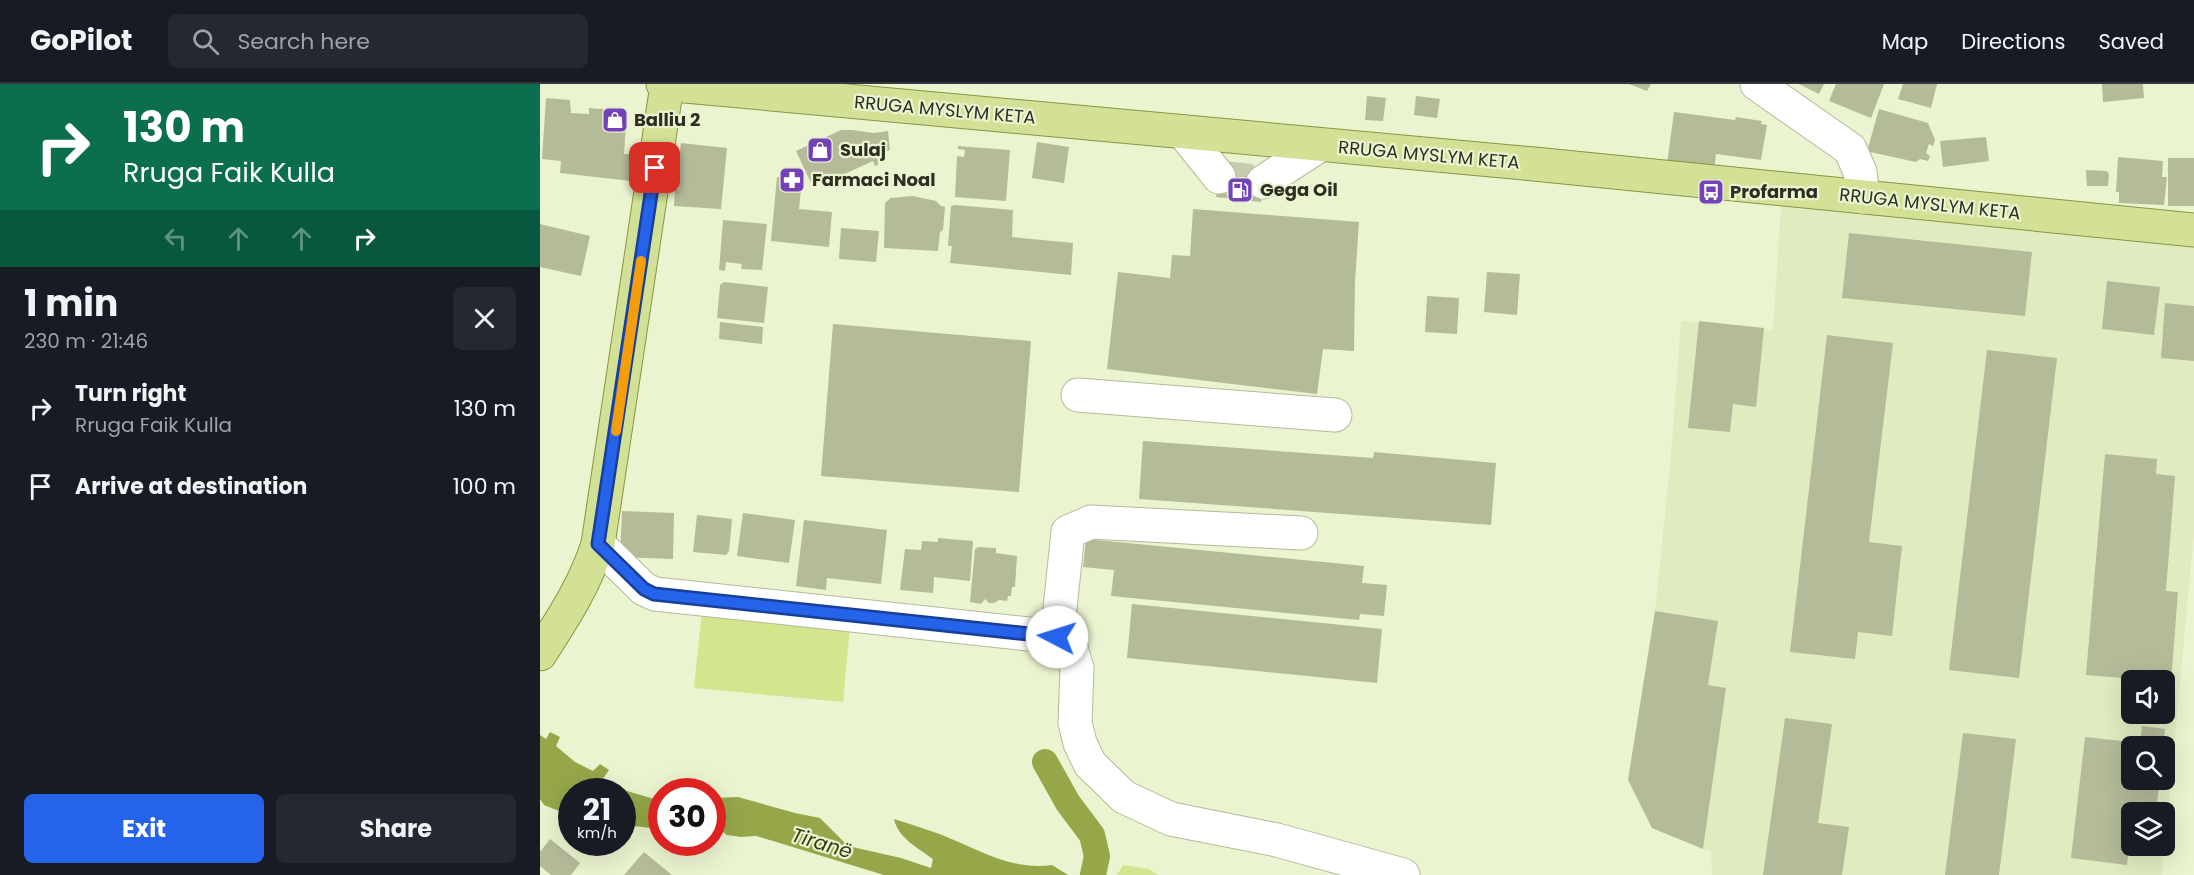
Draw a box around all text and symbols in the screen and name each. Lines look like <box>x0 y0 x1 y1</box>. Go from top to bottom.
search box <box>168 14 588 68</box>
text: GoPilot <box>30 21 132 60</box>
icon: search <box>189 25 222 58</box>
text: Search here <box>237 26 370 57</box>
text: Map <box>1882 27 1928 56</box>
text: Directions <box>1961 27 2065 56</box>
text: Saved <box>2098 27 2164 56</box>
street label: RRUGA MYSLYM KETA <box>853 89 1037 130</box>
text: 130 m <box>123 98 245 157</box>
shop icon: Balliu 2 <box>600 105 630 135</box>
place label: Balliu 2 <box>634 107 700 132</box>
icon: right <box>24 108 102 186</box>
street label: RRUGA MYSLYM KETA <box>1337 134 1521 175</box>
shop icon: Sulaj <box>805 135 835 165</box>
place label: Sulaj <box>840 137 886 162</box>
pin <box>629 142 680 193</box>
icon: arrive <box>638 151 671 184</box>
text: Rruga Faik Kulla <box>123 154 335 191</box>
pharmacy icon: Farmaci Noal <box>777 165 807 195</box>
place label: Farmaci Noal <box>812 167 936 192</box>
fuel station icon: Gega Oil <box>1225 175 1255 205</box>
place label: Gega Oil <box>1260 177 1338 202</box>
bus stop icon: Profarma <box>1696 177 1726 207</box>
place label: Profarma <box>1730 179 1818 204</box>
street label: RRUGA MYSLYM KETA <box>1838 182 2022 225</box>
icon: left <box>159 222 192 255</box>
icon: ahead <box>222 222 255 255</box>
icon: ahead <box>285 222 318 255</box>
icon: right <box>348 222 381 255</box>
text: 1 min <box>24 278 118 329</box>
button: close <box>453 287 516 350</box>
text: 230 m · 21:46 <box>24 327 148 355</box>
text: Turn right <box>75 378 186 409</box>
icon: right <box>24 392 57 425</box>
text: 130 m <box>454 393 516 424</box>
text: Rruga Faik Kulla <box>75 411 232 439</box>
icon: arrive <box>24 470 57 503</box>
text: Arrive at destination <box>75 471 307 502</box>
text: 100 m <box>453 471 516 502</box>
position arrow <box>1025 605 1089 669</box>
map controls <box>2121 670 2175 856</box>
button: sound <box>2121 670 2175 724</box>
button: search <box>2121 736 2175 790</box>
speed limit sign: 30 <box>648 778 726 856</box>
text: 21 <box>583 788 611 831</box>
button: Exit <box>24 794 264 863</box>
button: Share <box>276 794 516 863</box>
button: layers <box>2121 802 2175 856</box>
water label: Tiranë <box>788 821 856 865</box>
text: km/h <box>577 822 617 843</box>

